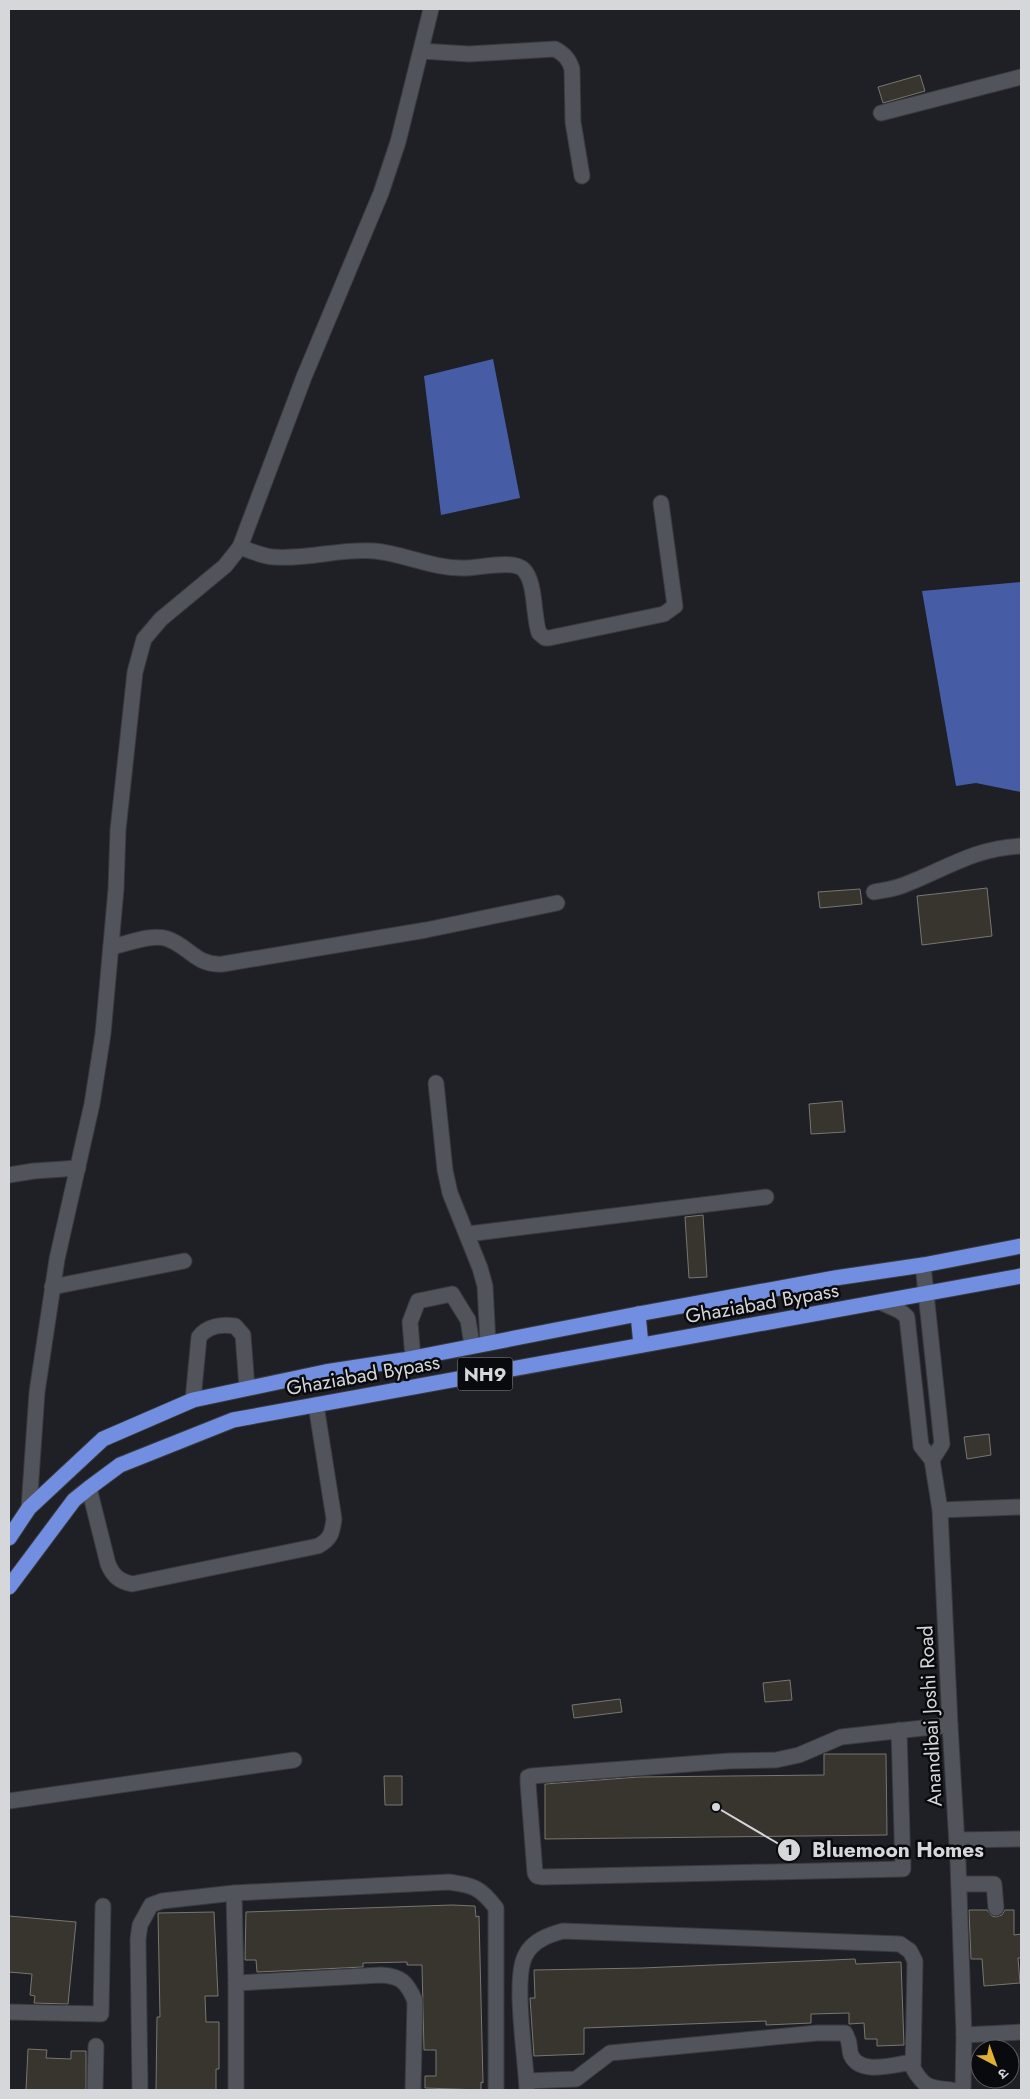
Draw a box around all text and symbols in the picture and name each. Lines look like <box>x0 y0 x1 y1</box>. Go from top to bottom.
street label: Ghaziabad Bypass <box>683 1276 841 1331</box>
street label: Ghaziabad Bypass <box>284 1348 442 1403</box>
road number: NH9 <box>458 1358 512 1390</box>
street label: Anandibai Joshi Road <box>911 1625 950 1807</box>
callout: Bluemoon Homes <box>777 1832 994 1868</box>
text: Bluemoon Homes <box>812 1835 984 1865</box>
text: 1 <box>785 1839 793 1861</box>
north arrow <box>970 2039 1020 2089</box>
text: उ <box>993 2064 1013 2085</box>

